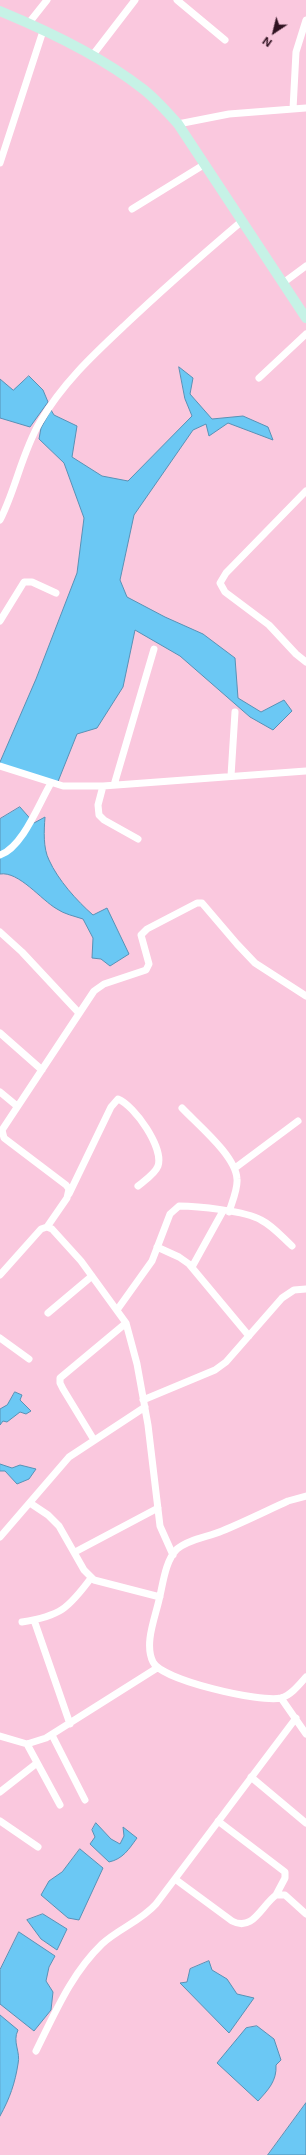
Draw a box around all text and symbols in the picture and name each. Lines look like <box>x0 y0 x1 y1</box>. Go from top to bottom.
north arrow <box>254 12 294 52</box>
text: N <box>260 34 275 50</box>

